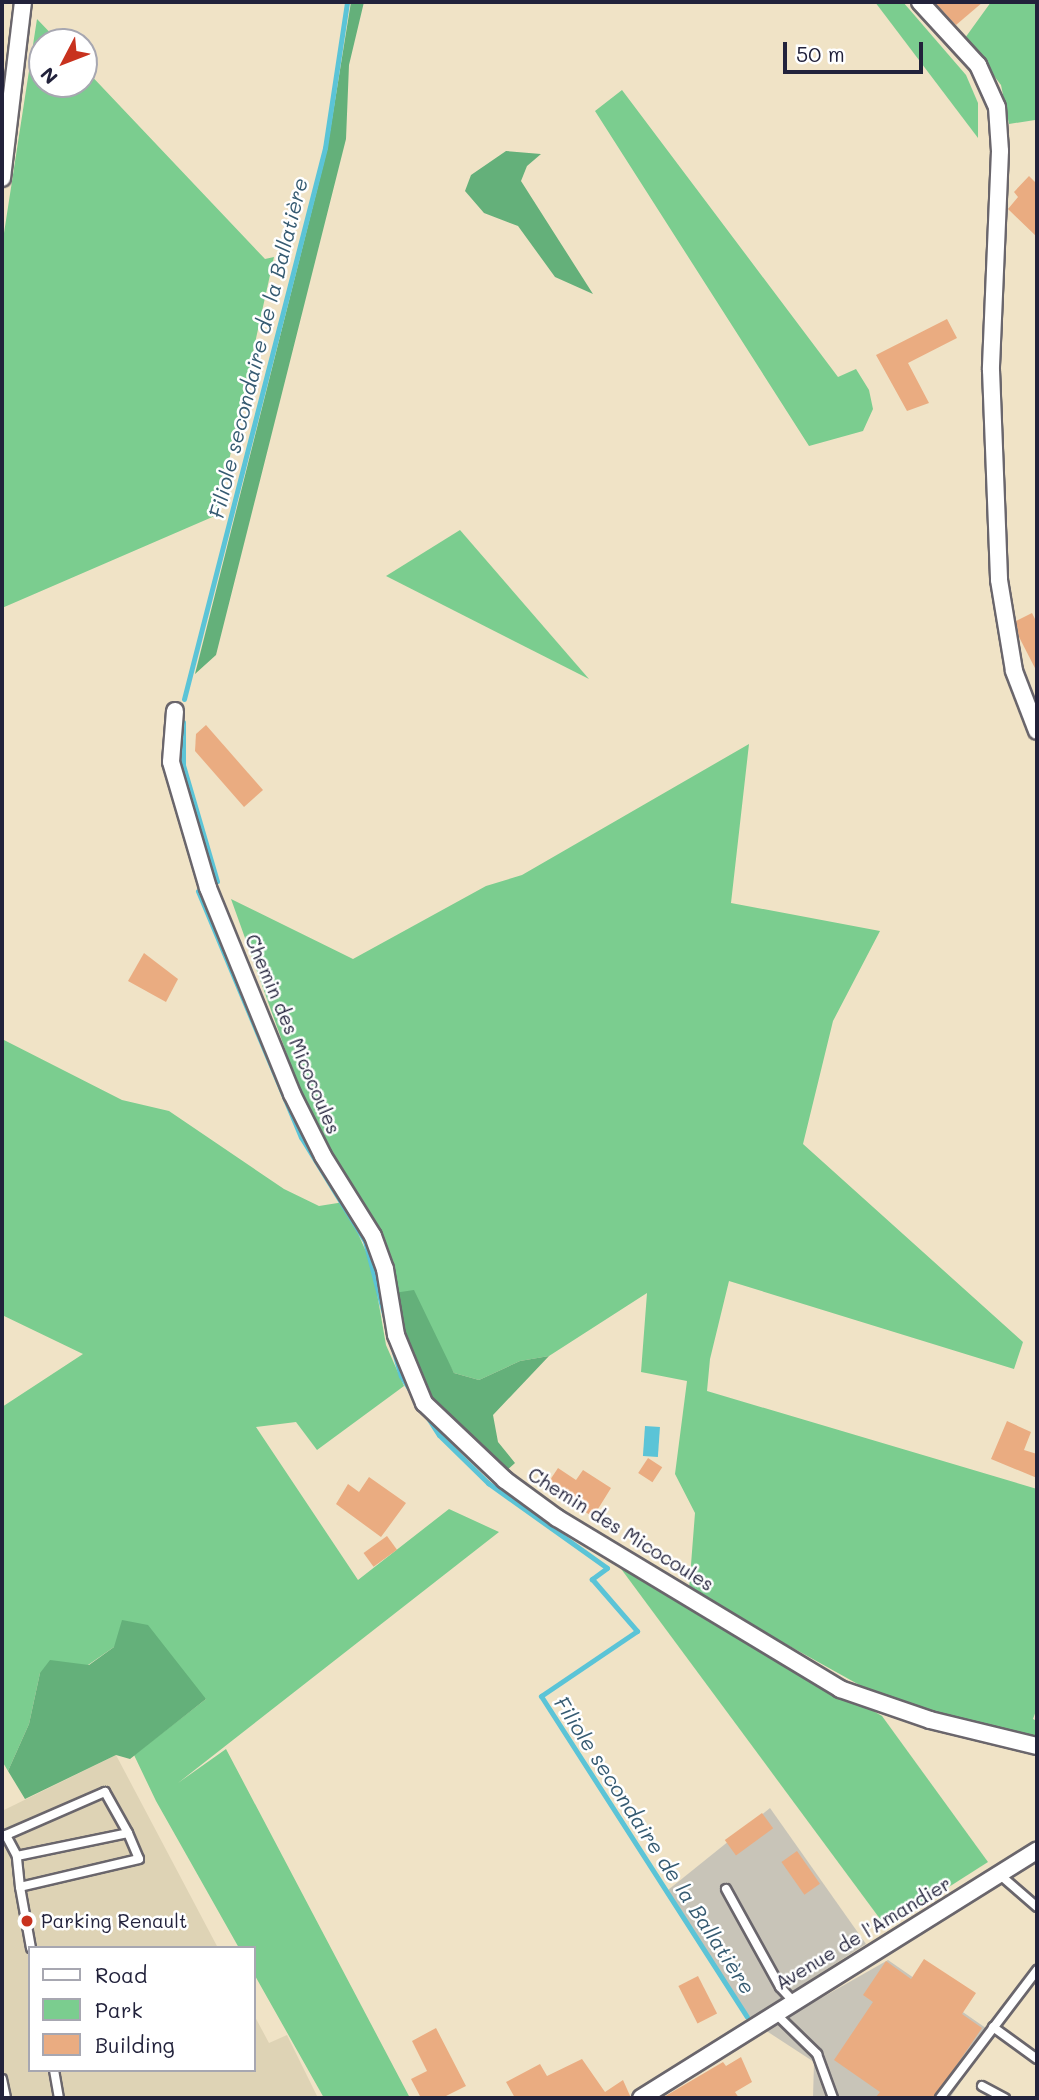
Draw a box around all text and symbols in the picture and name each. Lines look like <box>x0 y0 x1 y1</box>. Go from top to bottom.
north arrow <box>28 28 98 98</box>
scale bar <box>787 28 927 72</box>
text: 50 m <box>796 40 845 67</box>
text: N <box>34 62 63 90</box>
water label: Filiole secondaire de la Ballatière <box>203 175 313 521</box>
street label: Chemin des Micocoules <box>241 931 345 1137</box>
street label: Chemin des Micocoules <box>524 1462 718 1596</box>
water label: Filiole secondaire de la Ballatière <box>549 1691 761 1999</box>
street label: Avenue de l'Amandier <box>771 1872 955 1994</box>
place label: Parking Renault <box>41 1910 187 1932</box>
marker: Parking Renault <box>19 1913 35 1929</box>
legend <box>28 1946 256 2072</box>
text: Road <box>95 1961 147 1988</box>
text: Park <box>95 1996 143 2023</box>
text: Building <box>95 2031 175 2058</box>

